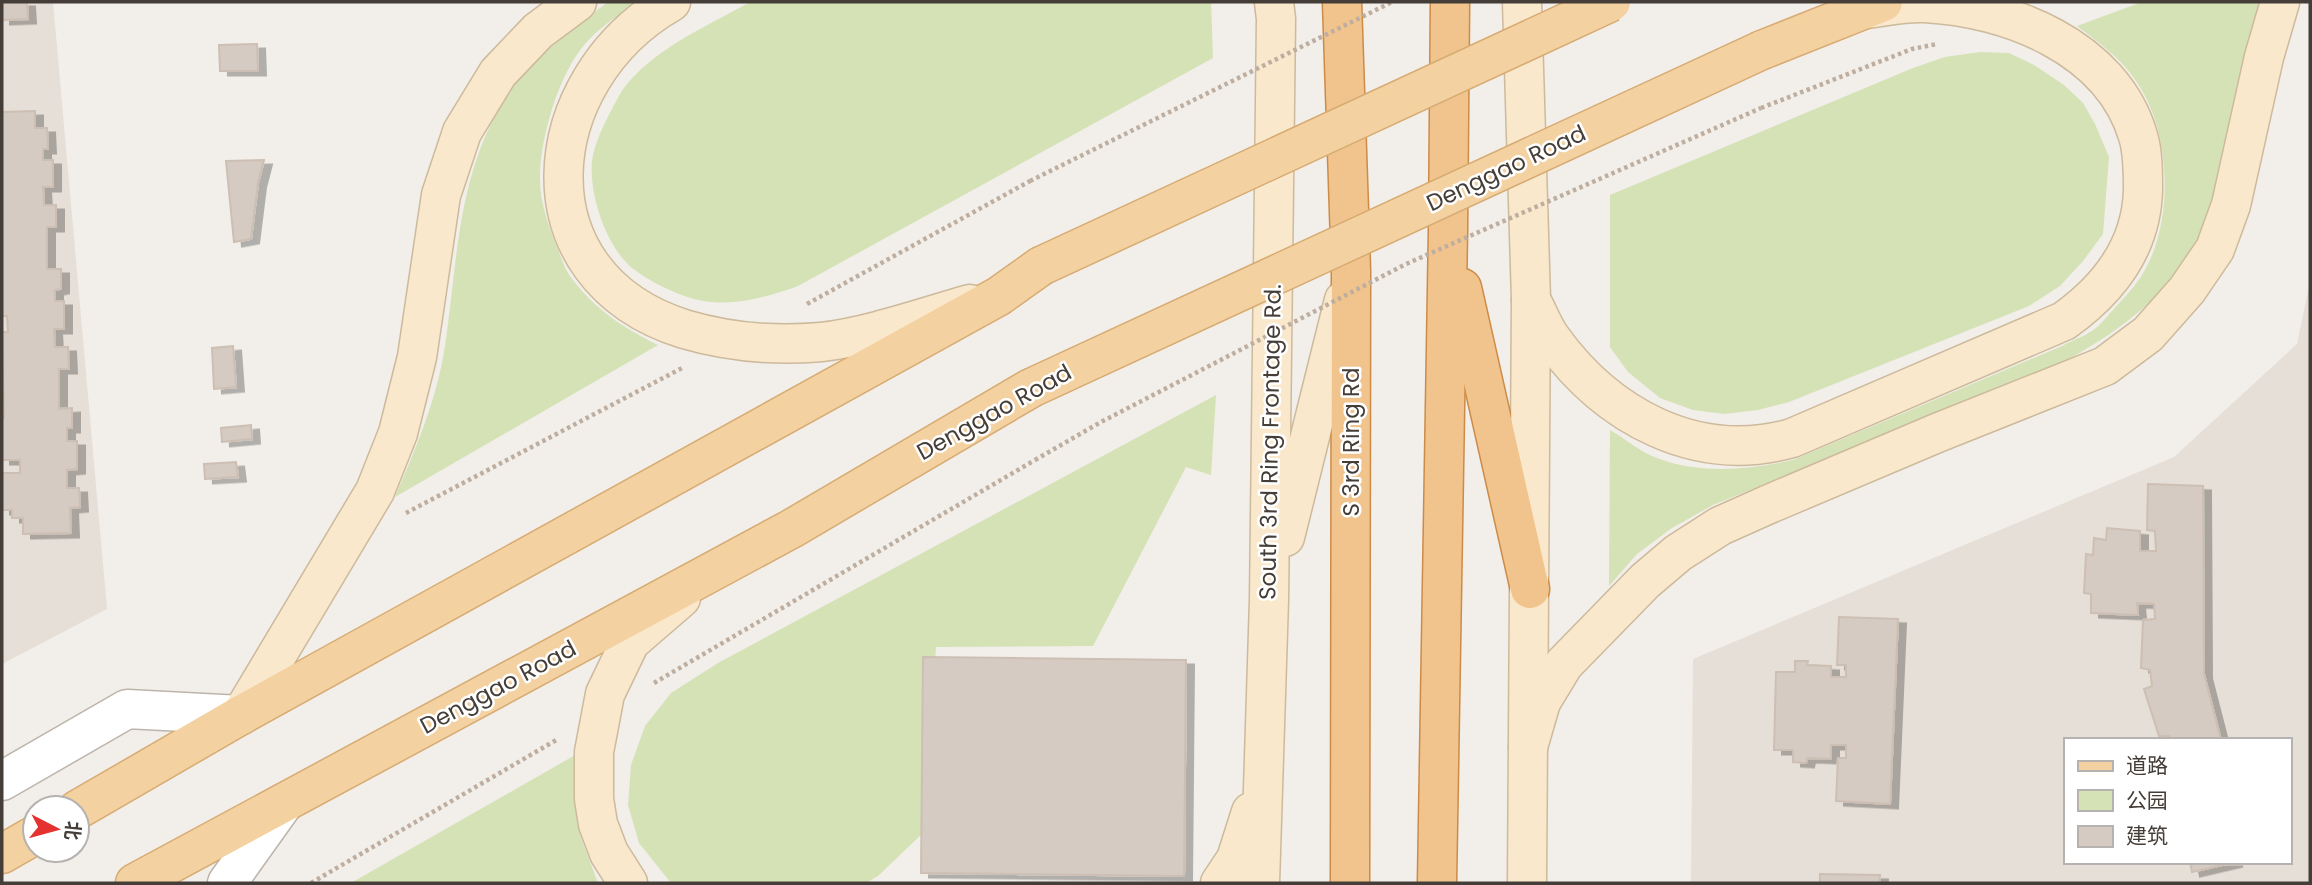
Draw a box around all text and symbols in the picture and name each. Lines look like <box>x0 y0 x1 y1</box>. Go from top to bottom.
street label: Denggao Road <box>1421 117 1591 219</box>
street label: South 3rd Ring Frontage Rd. <box>1251 284 1289 600</box>
street label: Denggao Road <box>911 356 1077 468</box>
street label: S 3rd Ring Rd <box>1335 367 1367 517</box>
street label: Denggao Road <box>414 632 582 742</box>
legend <box>2064 738 2291 864</box>
text: 道路 <box>2126 751 2168 780</box>
text: 公园 <box>2126 786 2168 815</box>
north arrow <box>21 794 91 864</box>
text: 北 <box>58 820 87 842</box>
text: 建筑 <box>2126 821 2168 850</box>

